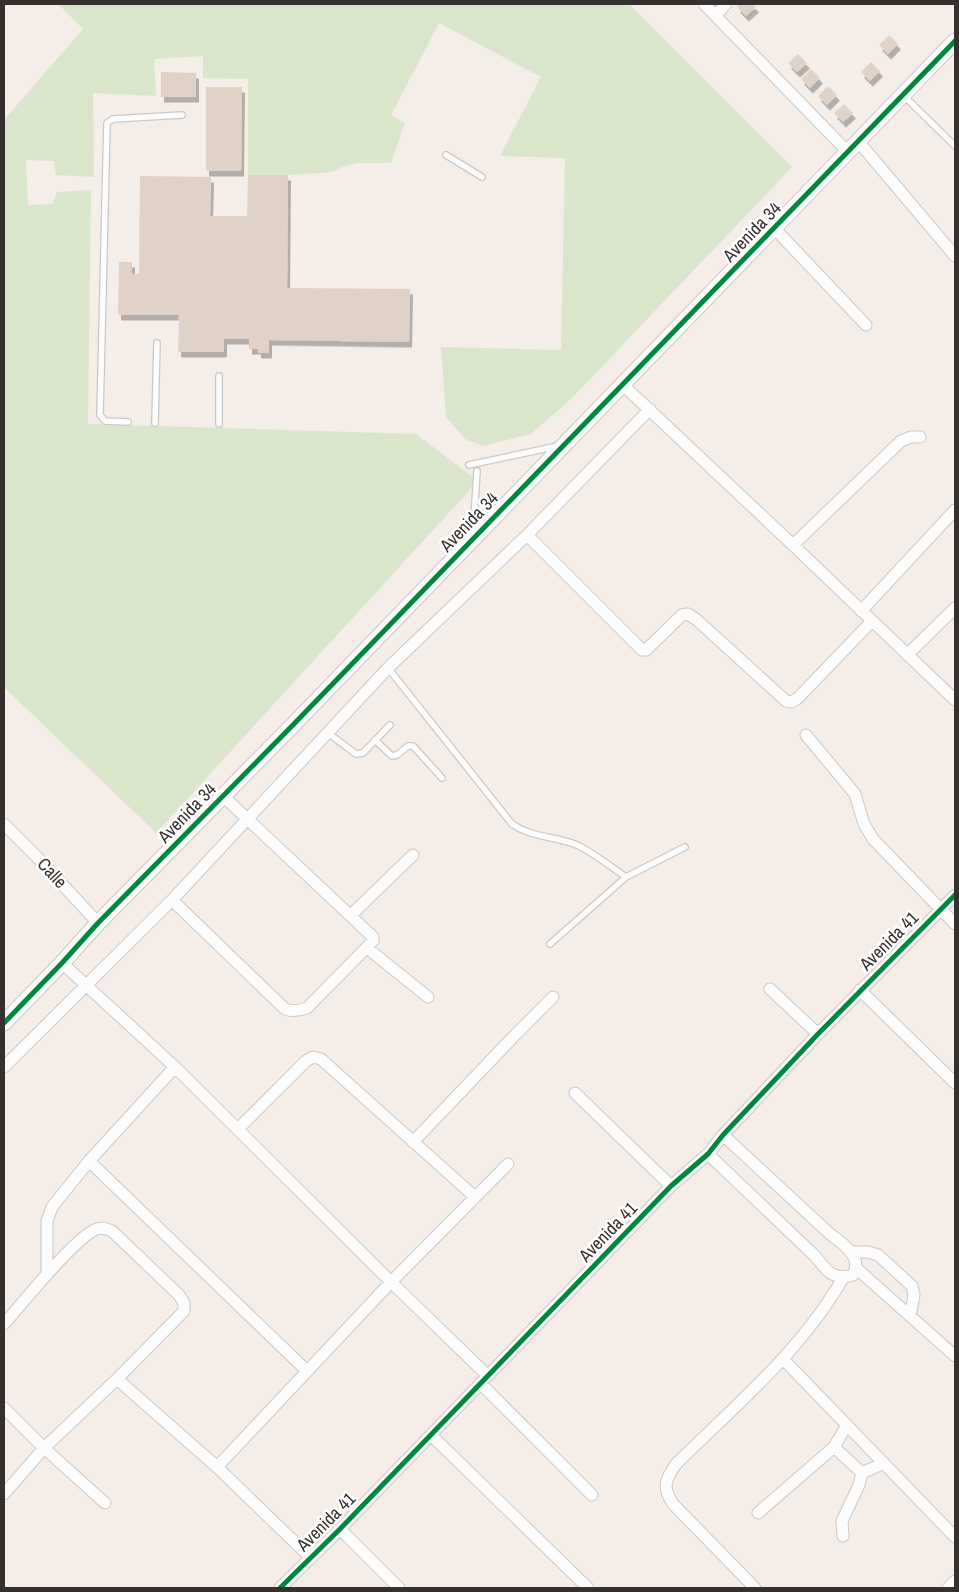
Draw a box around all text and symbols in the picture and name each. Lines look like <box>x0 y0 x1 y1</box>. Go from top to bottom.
street label: Avenida 34 <box>716 196 786 268</box>
street label: Avenida 34 <box>433 486 503 558</box>
street label: Avenida 34 <box>151 777 221 849</box>
street label: Calle <box>32 852 73 893</box>
street label: Avenida 41 <box>853 905 924 977</box>
street label: Avenida 41 <box>572 1196 643 1268</box>
street label: Avenida 41 <box>290 1486 361 1558</box>

